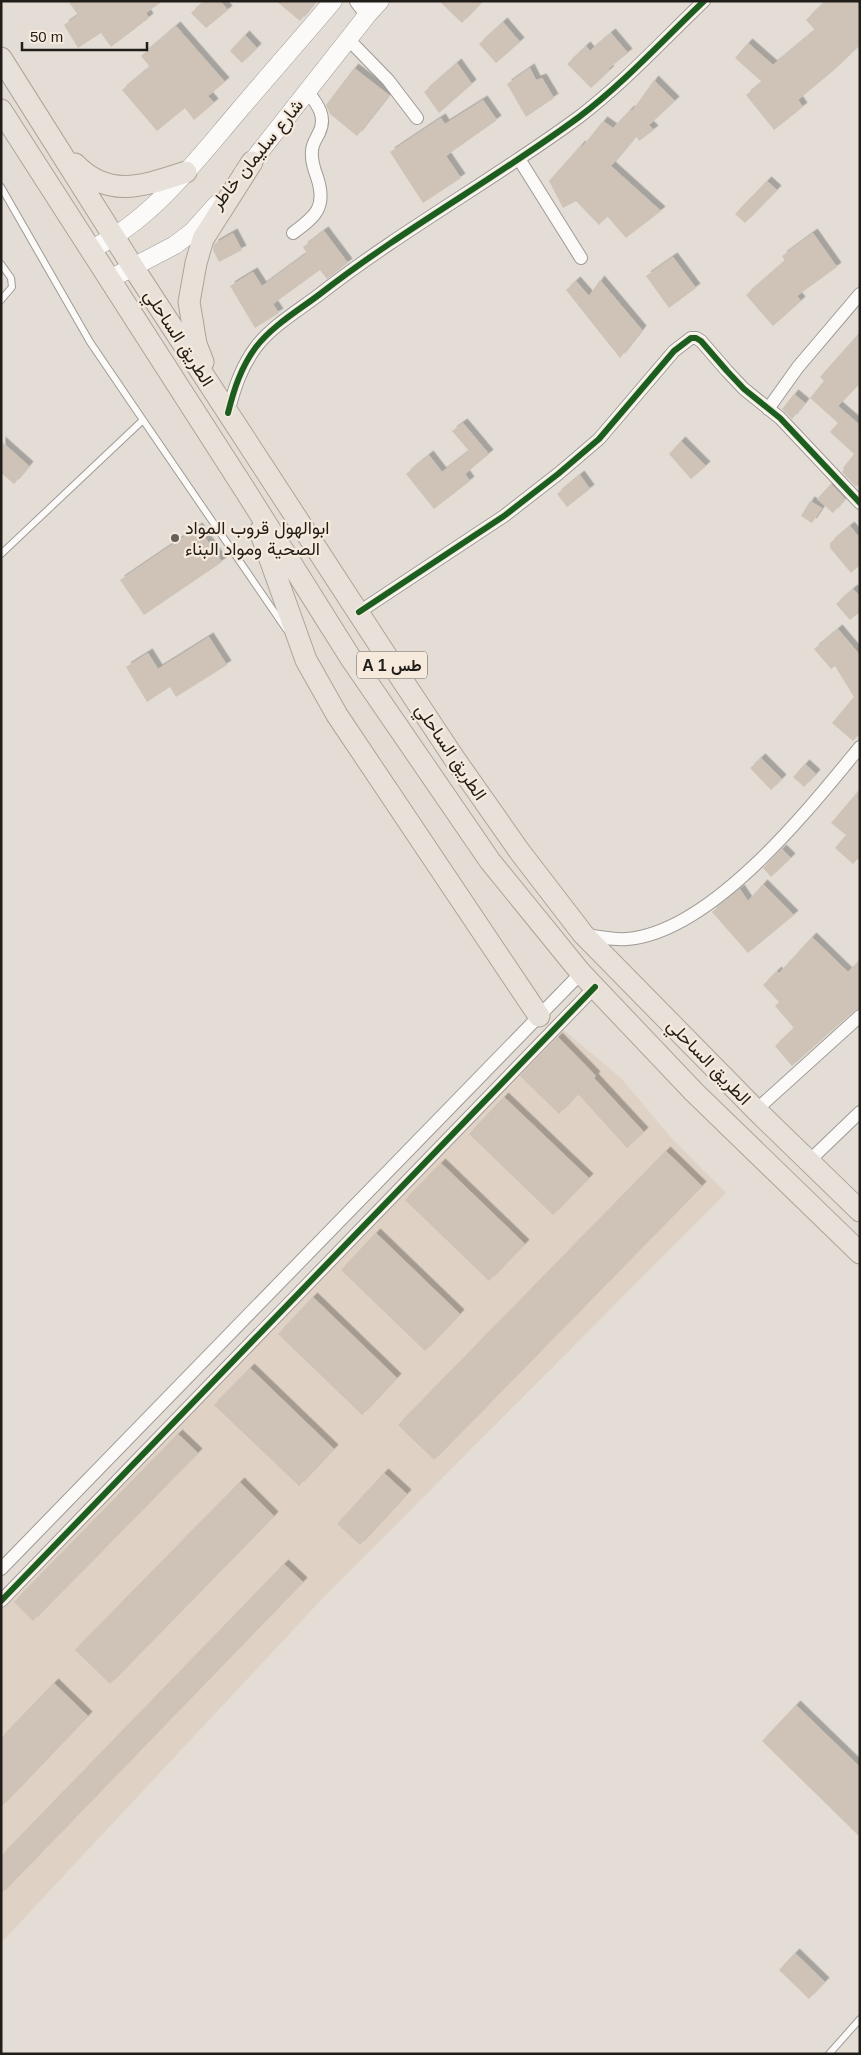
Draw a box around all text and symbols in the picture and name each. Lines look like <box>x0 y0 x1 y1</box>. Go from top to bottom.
scale bar <box>22 20 148 52</box>
text: 50 m <box>30 28 63 45</box>
street label: شارع سليمان خاطر <box>206 95 309 215</box>
street label: الطريق الساحلي <box>136 286 218 393</box>
place label: ابوالهول قروب المواد الصحية ومواد البناء <box>185 518 329 560</box>
marker: ابوالهول قروب المواد الصحية ومواد البناء <box>169 532 181 544</box>
road number: A 1 طس <box>357 652 427 678</box>
street label: الطريق الساحلي <box>407 700 491 807</box>
street label: الطريق الساحلي <box>659 1015 755 1113</box>

